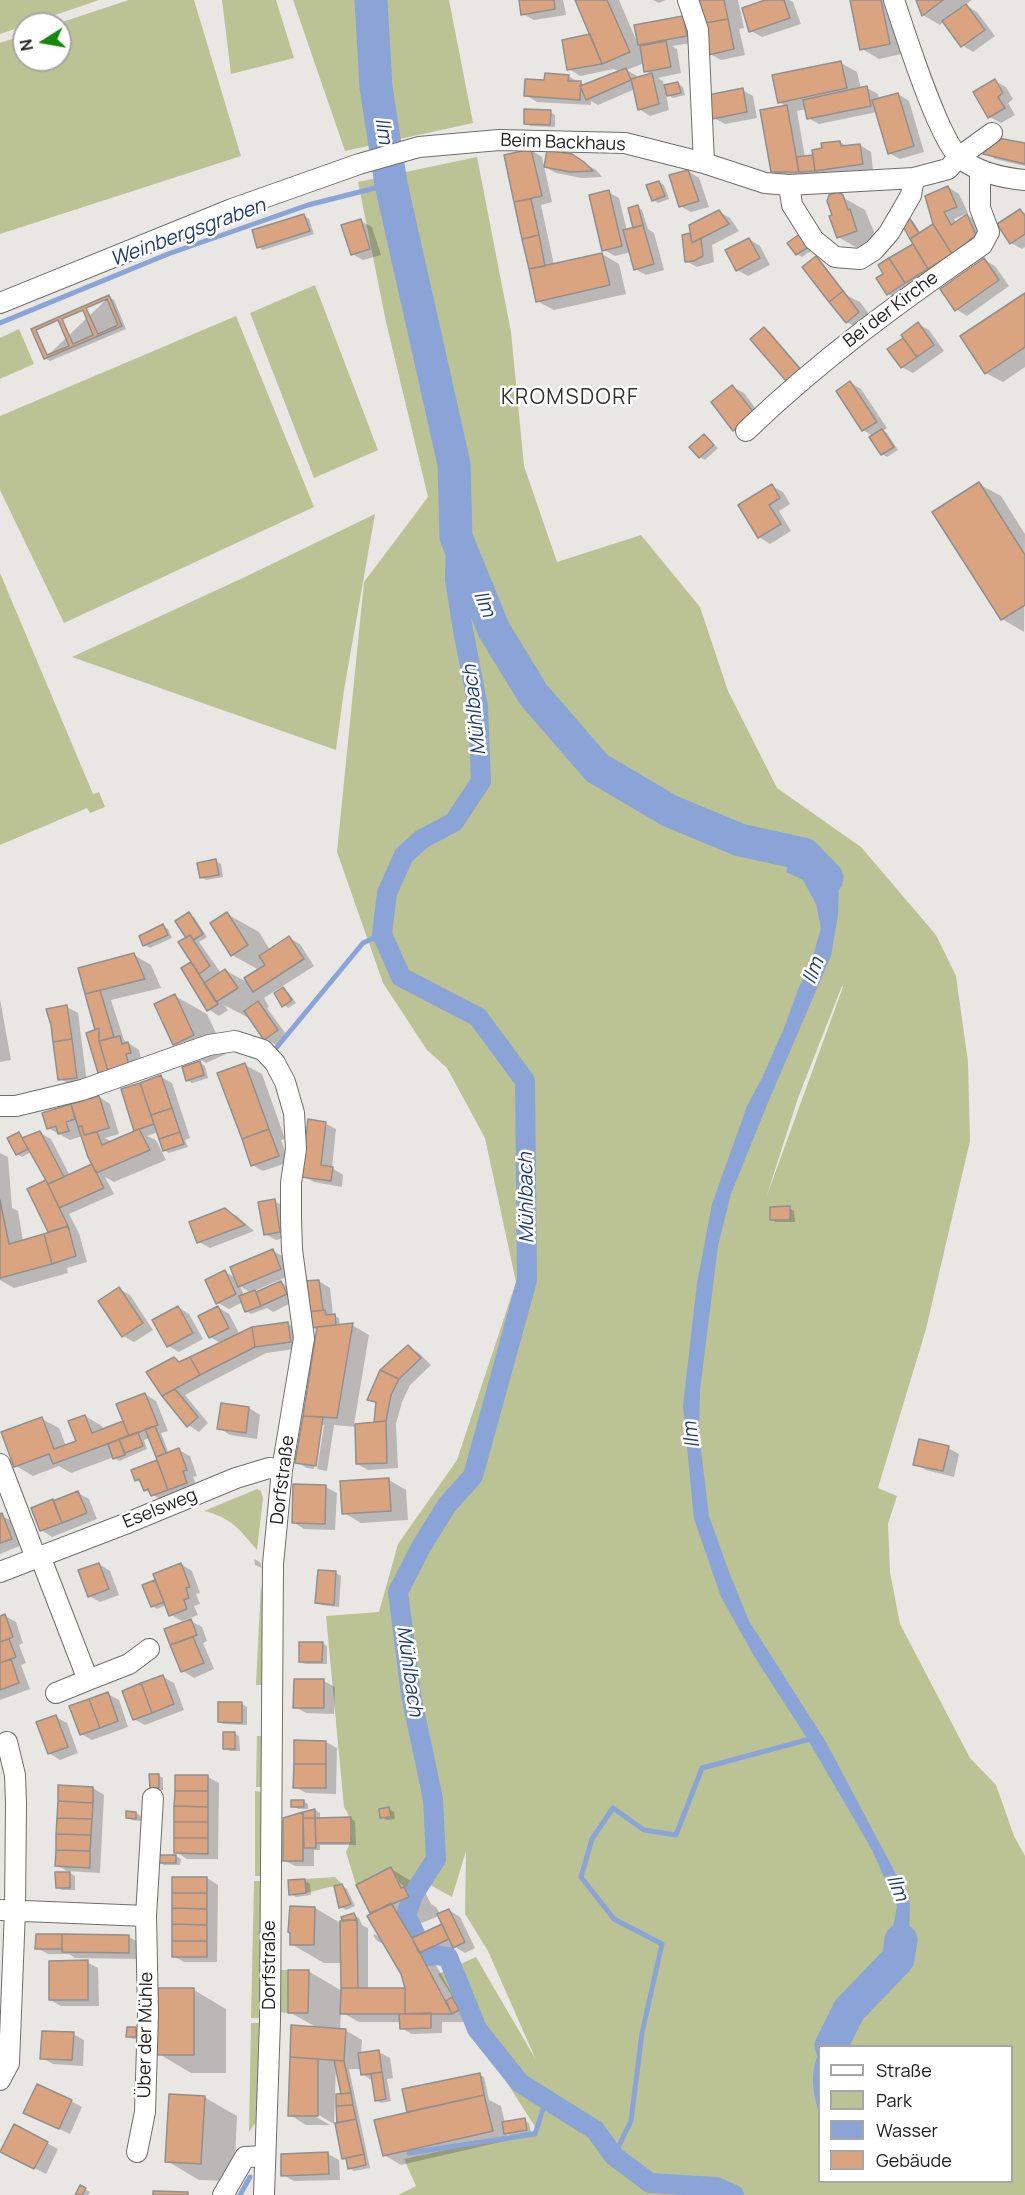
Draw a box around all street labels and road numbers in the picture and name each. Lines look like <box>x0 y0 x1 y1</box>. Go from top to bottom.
street label: Beim Backhaus <box>500 130 626 156</box>
street label: Bei der Kirche <box>839 267 943 353</box>
street label: Dorfstraße <box>267 1434 299 1526</box>
street label: Eselsweg <box>120 1484 200 1534</box>
street label: Dorfstraße <box>259 1920 281 2010</box>
street label: Über der Mühle <box>134 1972 158 2098</box>

